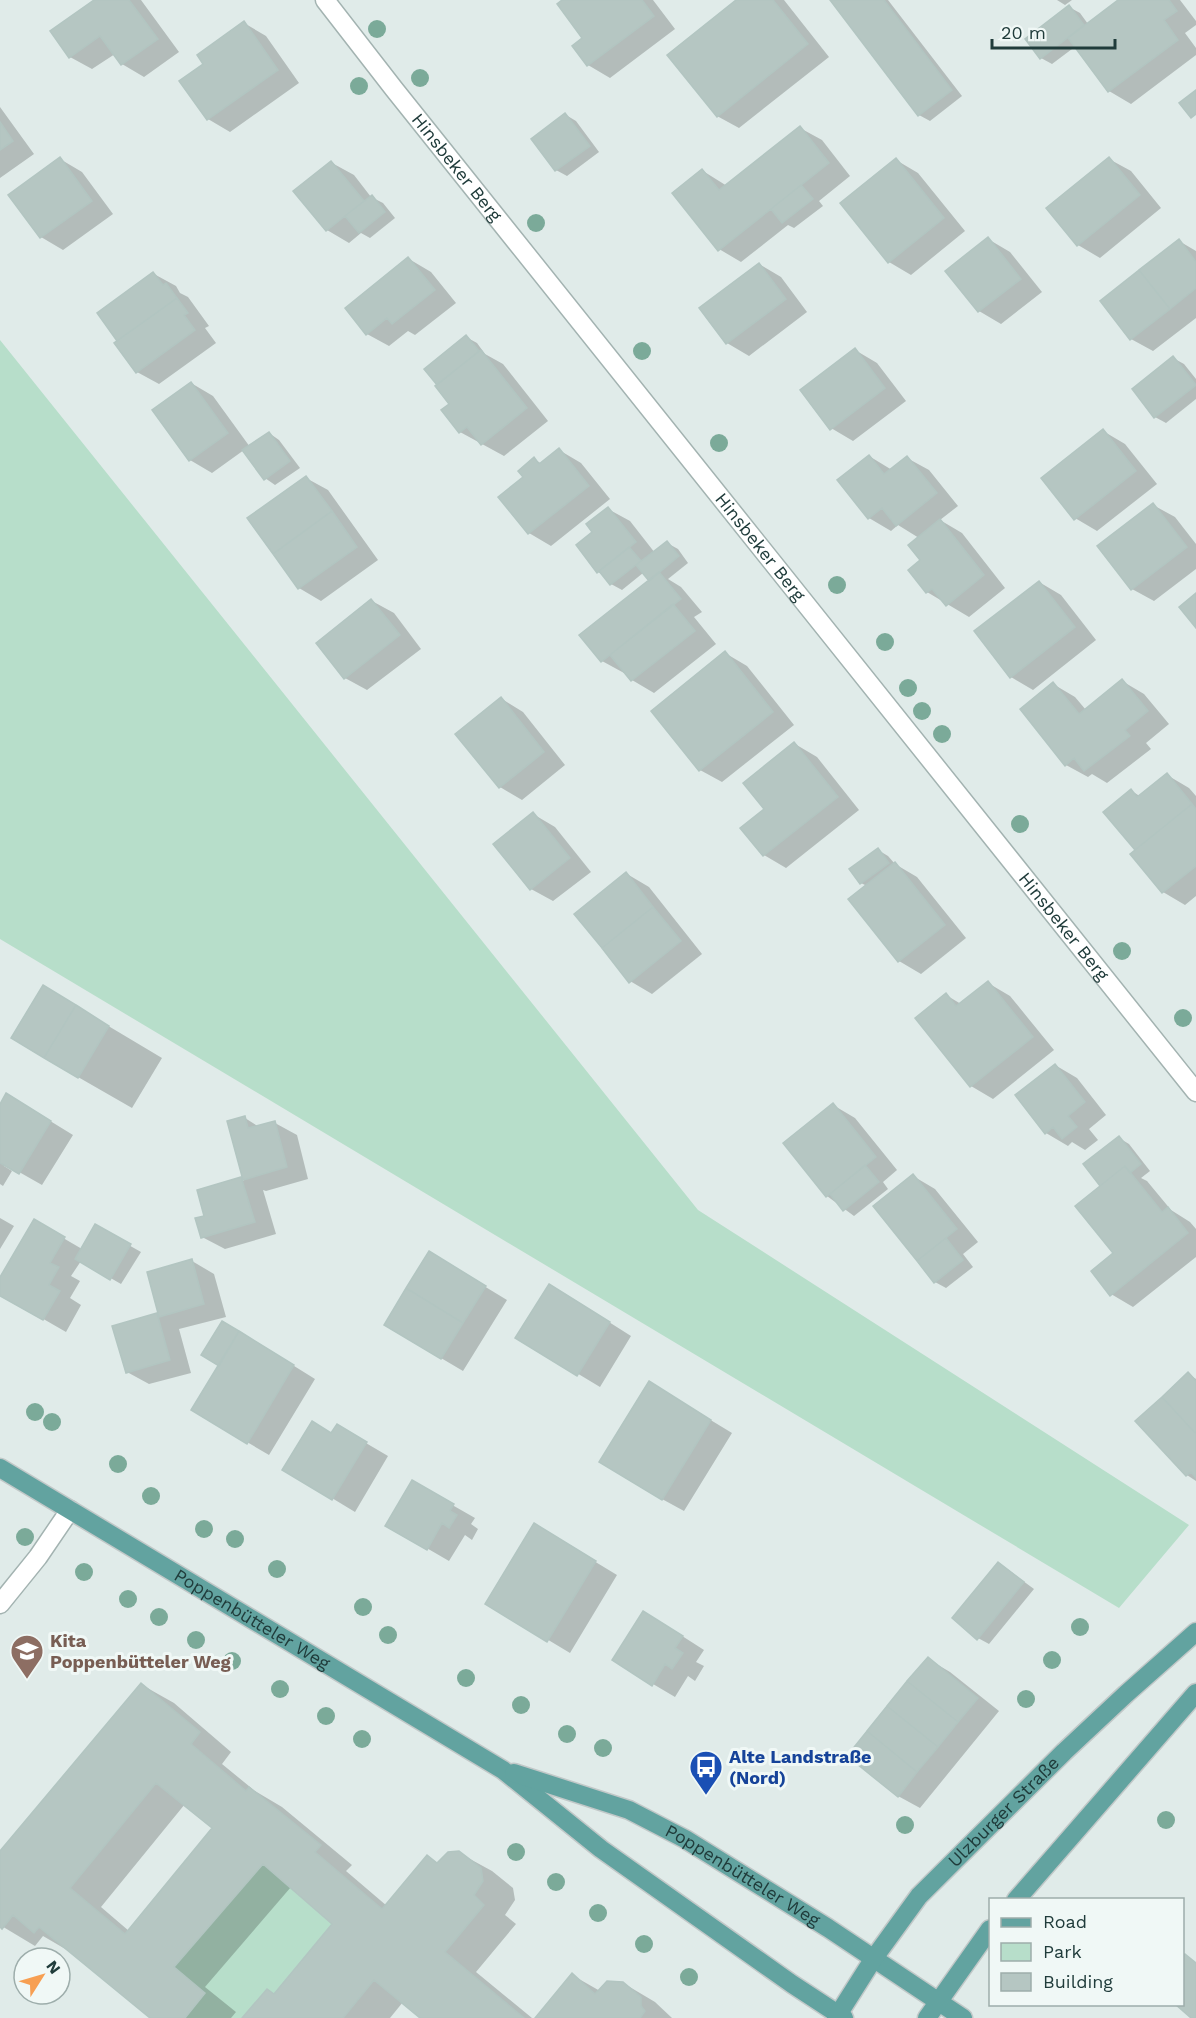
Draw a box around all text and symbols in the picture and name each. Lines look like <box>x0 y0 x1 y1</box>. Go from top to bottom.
scale bar <box>992 12 1115 50</box>
text: 20 m <box>1001 22 1046 43</box>
street label: Hinsbeker Berg <box>408 109 507 226</box>
street label: Hinsbeker Berg <box>711 488 810 605</box>
street label: Hinsbeker Berg <box>1015 868 1114 985</box>
street label: Poppenbütteler Weg <box>171 1564 334 1674</box>
place label: Kita Poppenbütteler Weg <box>50 1630 232 1672</box>
school or university icon: Kita Poppenbütteler Weg <box>9 1633 45 1680</box>
place label: Alte Landstraße (Nord) <box>729 1746 871 1788</box>
bus stop icon: Alte Landstraße (Nord) <box>688 1749 724 1796</box>
street label: Ulzburger Straße <box>943 1752 1063 1871</box>
street label: Poppenbütteler Weg <box>662 1820 824 1931</box>
legend <box>989 1898 1184 2006</box>
text: Road <box>1043 1911 1087 1932</box>
text: Park <box>1043 1941 1082 1962</box>
north arrow <box>12 1946 72 2006</box>
text: N <box>42 1957 65 1978</box>
text: Building <box>1043 1971 1113 1992</box>

